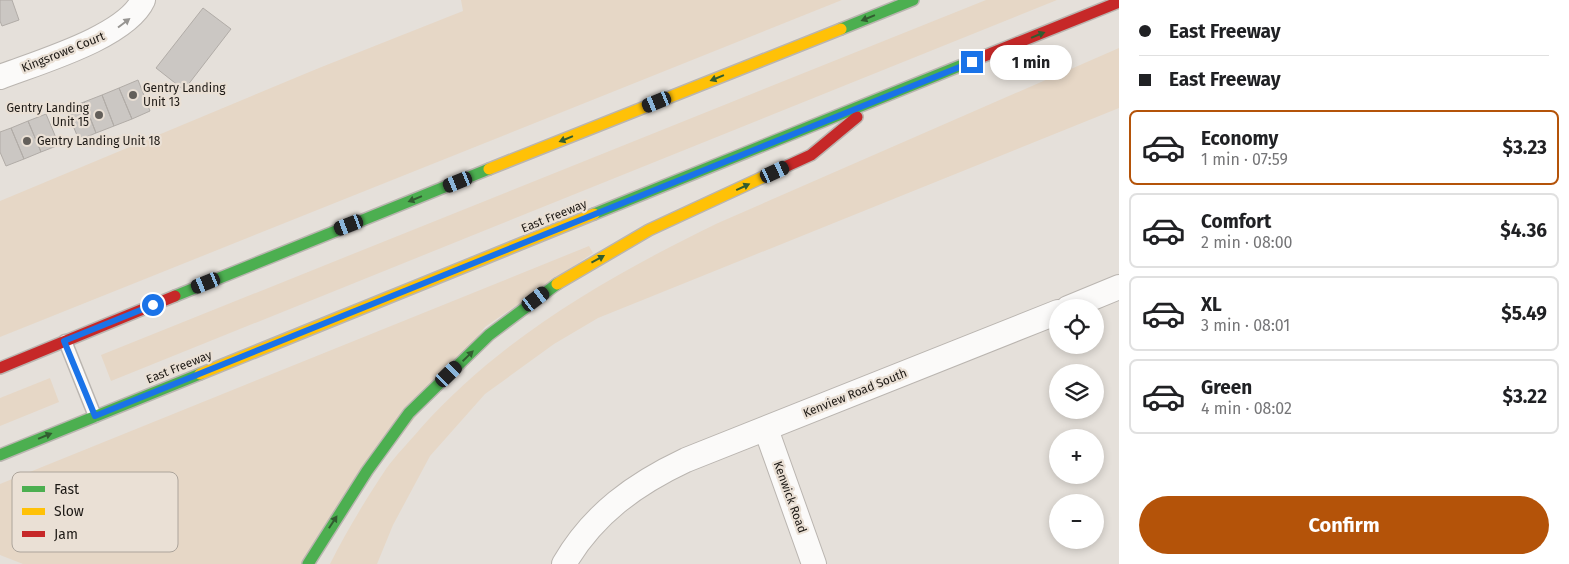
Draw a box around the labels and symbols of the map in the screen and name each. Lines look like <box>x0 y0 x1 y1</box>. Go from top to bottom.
one-way arrow <box>861 15 875 23</box>
one-way arrow <box>117 17 130 28</box>
street label: Kingsrowe Court <box>19 29 107 75</box>
one-way arrow <box>1031 31 1046 39</box>
callout: 1 min <box>990 44 1072 80</box>
route end <box>961 51 983 73</box>
one-way arrow <box>710 75 724 83</box>
place label: Gentry Landing Unit 13 <box>143 81 226 109</box>
marker: Gentry Landing Unit 13 <box>127 89 139 101</box>
car <box>640 89 673 115</box>
place label: Gentry Landing Unit 15 <box>7 101 90 129</box>
marker: Gentry Landing Unit 15 <box>93 109 105 121</box>
place label: Gentry Landing Unit 18 <box>37 134 161 148</box>
marker: Gentry Landing Unit 18 <box>21 135 33 147</box>
one-way arrow <box>559 135 574 143</box>
car <box>758 159 791 185</box>
car <box>441 169 474 195</box>
one-way arrow <box>736 182 750 190</box>
one-way arrow <box>408 195 423 203</box>
street label: East Freeway <box>519 196 589 235</box>
car <box>332 213 365 237</box>
one-way arrow <box>590 255 605 263</box>
car <box>189 270 222 296</box>
car <box>519 284 552 314</box>
route start <box>142 294 164 316</box>
street label: East Freeway <box>144 347 214 386</box>
one-way arrow <box>461 350 473 362</box>
car <box>432 358 465 390</box>
street label: Kenview Road South <box>801 366 909 420</box>
one-way arrow <box>38 432 52 440</box>
street label: Kenwick Road <box>771 459 809 535</box>
legend <box>12 472 178 552</box>
text: Fast <box>54 481 80 498</box>
text: Slow <box>54 503 84 520</box>
one-way arrow <box>329 516 338 529</box>
text: Jam <box>54 526 78 543</box>

